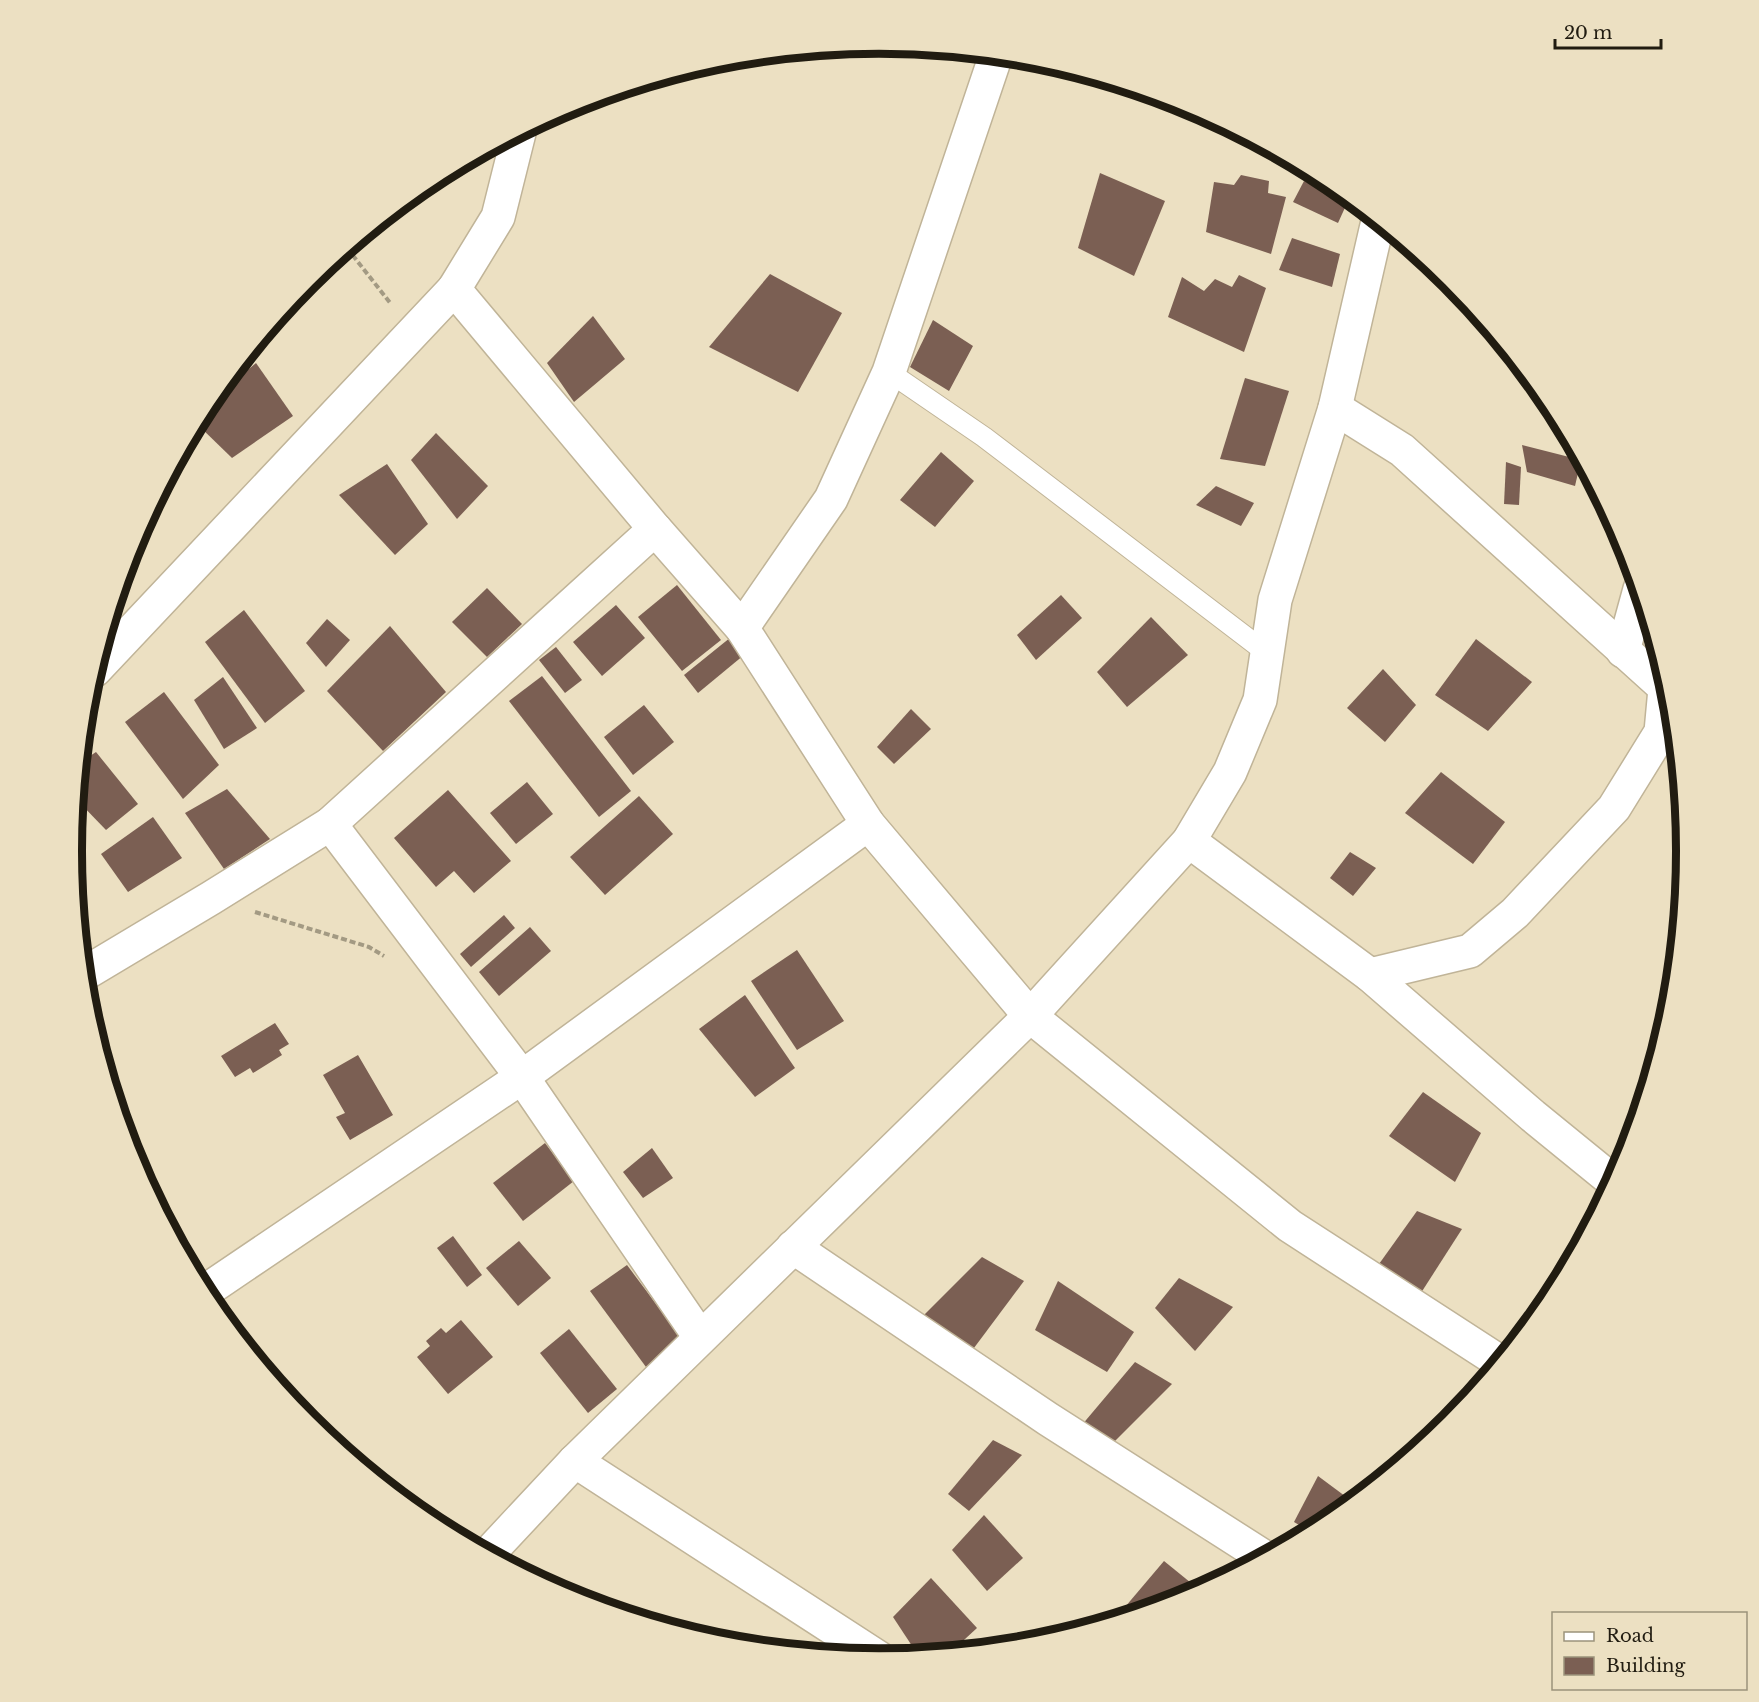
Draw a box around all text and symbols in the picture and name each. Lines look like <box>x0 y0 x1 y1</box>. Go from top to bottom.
scale bar <box>1555 12 1662 50</box>
text: 20 m <box>1564 22 1612 44</box>
legend <box>1552 1612 1747 1690</box>
text: Road <box>1606 1625 1654 1647</box>
text: Building <box>1606 1655 1685 1677</box>

